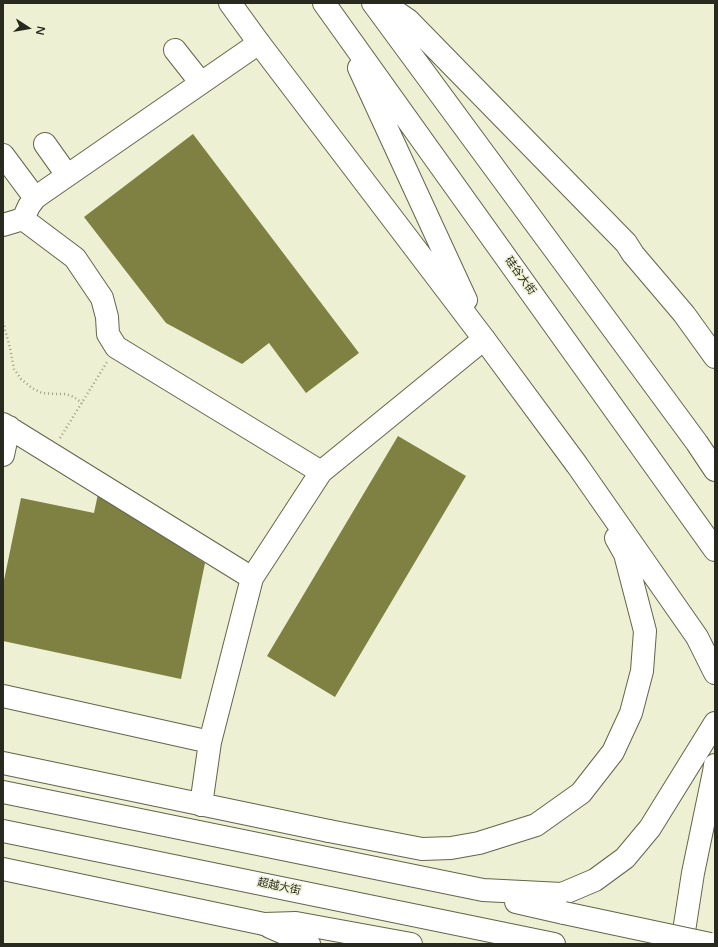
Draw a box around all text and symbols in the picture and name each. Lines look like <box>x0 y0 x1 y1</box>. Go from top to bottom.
north arrow <box>8 8 48 48</box>
text: N <box>33 25 48 36</box>
street label: 硅谷大街 <box>502 254 538 298</box>
street label: 超越大街 <box>256 876 302 898</box>

